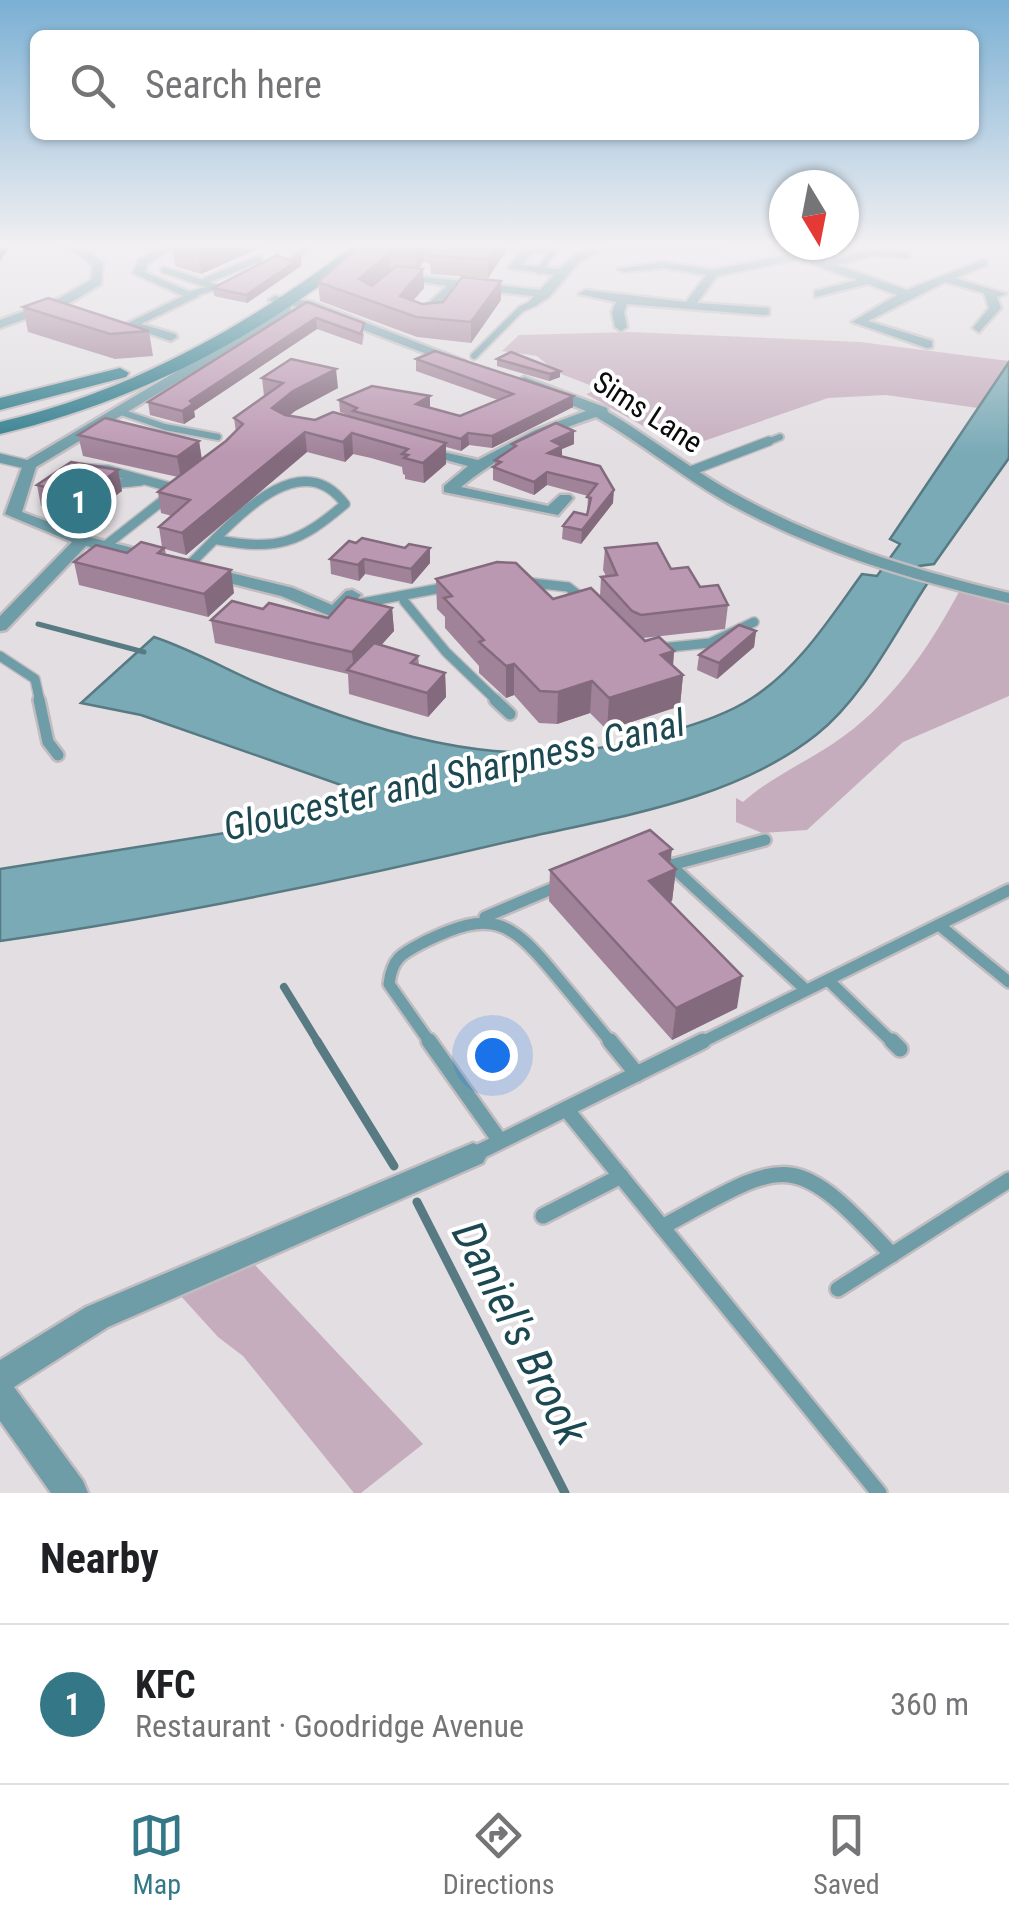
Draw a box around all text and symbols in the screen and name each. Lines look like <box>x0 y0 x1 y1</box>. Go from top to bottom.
search box <box>30 30 979 140</box>
icon: search <box>65 58 120 113</box>
text: Search here <box>145 63 322 107</box>
north arrow <box>769 170 859 260</box>
street label: Sims Lane <box>587 364 709 460</box>
pin: 1 <box>46 464 112 538</box>
water label: Gloucester and Sharpness Canal <box>219 700 689 850</box>
your location <box>467 1030 518 1081</box>
water label: Daniel's Brook <box>441 1212 600 1455</box>
text: Nearby <box>40 1534 159 1583</box>
text: KFC <box>135 1663 196 1707</box>
text: 1 <box>64 1685 81 1723</box>
text: 360 m <box>890 1685 969 1723</box>
text: Restaurant · Goodridge Avenue <box>135 1707 524 1745</box>
tab: Map <box>129 1808 184 1901</box>
tab: Directions <box>443 1808 555 1901</box>
tab: Saved <box>813 1808 880 1901</box>

